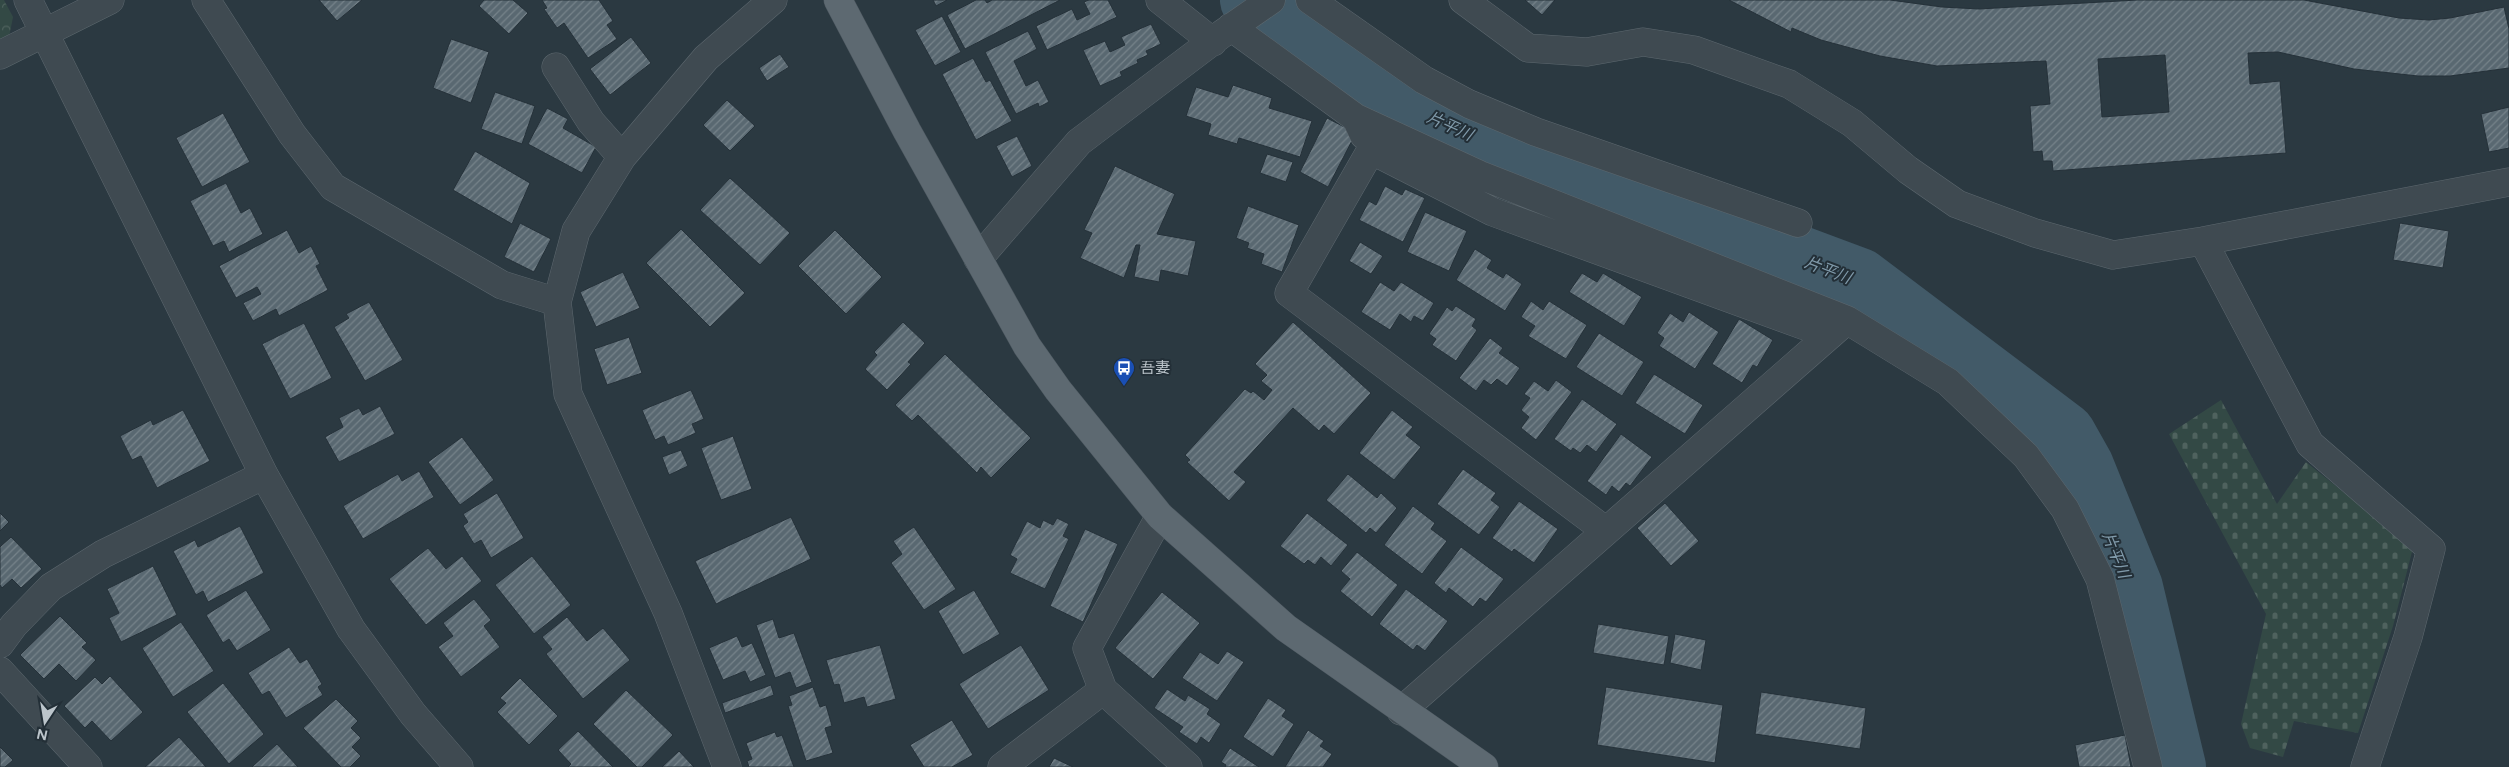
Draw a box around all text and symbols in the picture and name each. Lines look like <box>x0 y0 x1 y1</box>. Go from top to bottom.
water label: 片平川 <box>1424 108 1478 145</box>
water label: 片平川 <box>1802 253 1856 288</box>
bus stop icon: 吾妻 <box>1112 356 1136 387</box>
place label: 吾妻 <box>1140 359 1170 377</box>
water label: 片平川 <box>2098 529 2135 583</box>
north arrow <box>20 697 70 747</box>
text: N <box>35 725 49 744</box>

